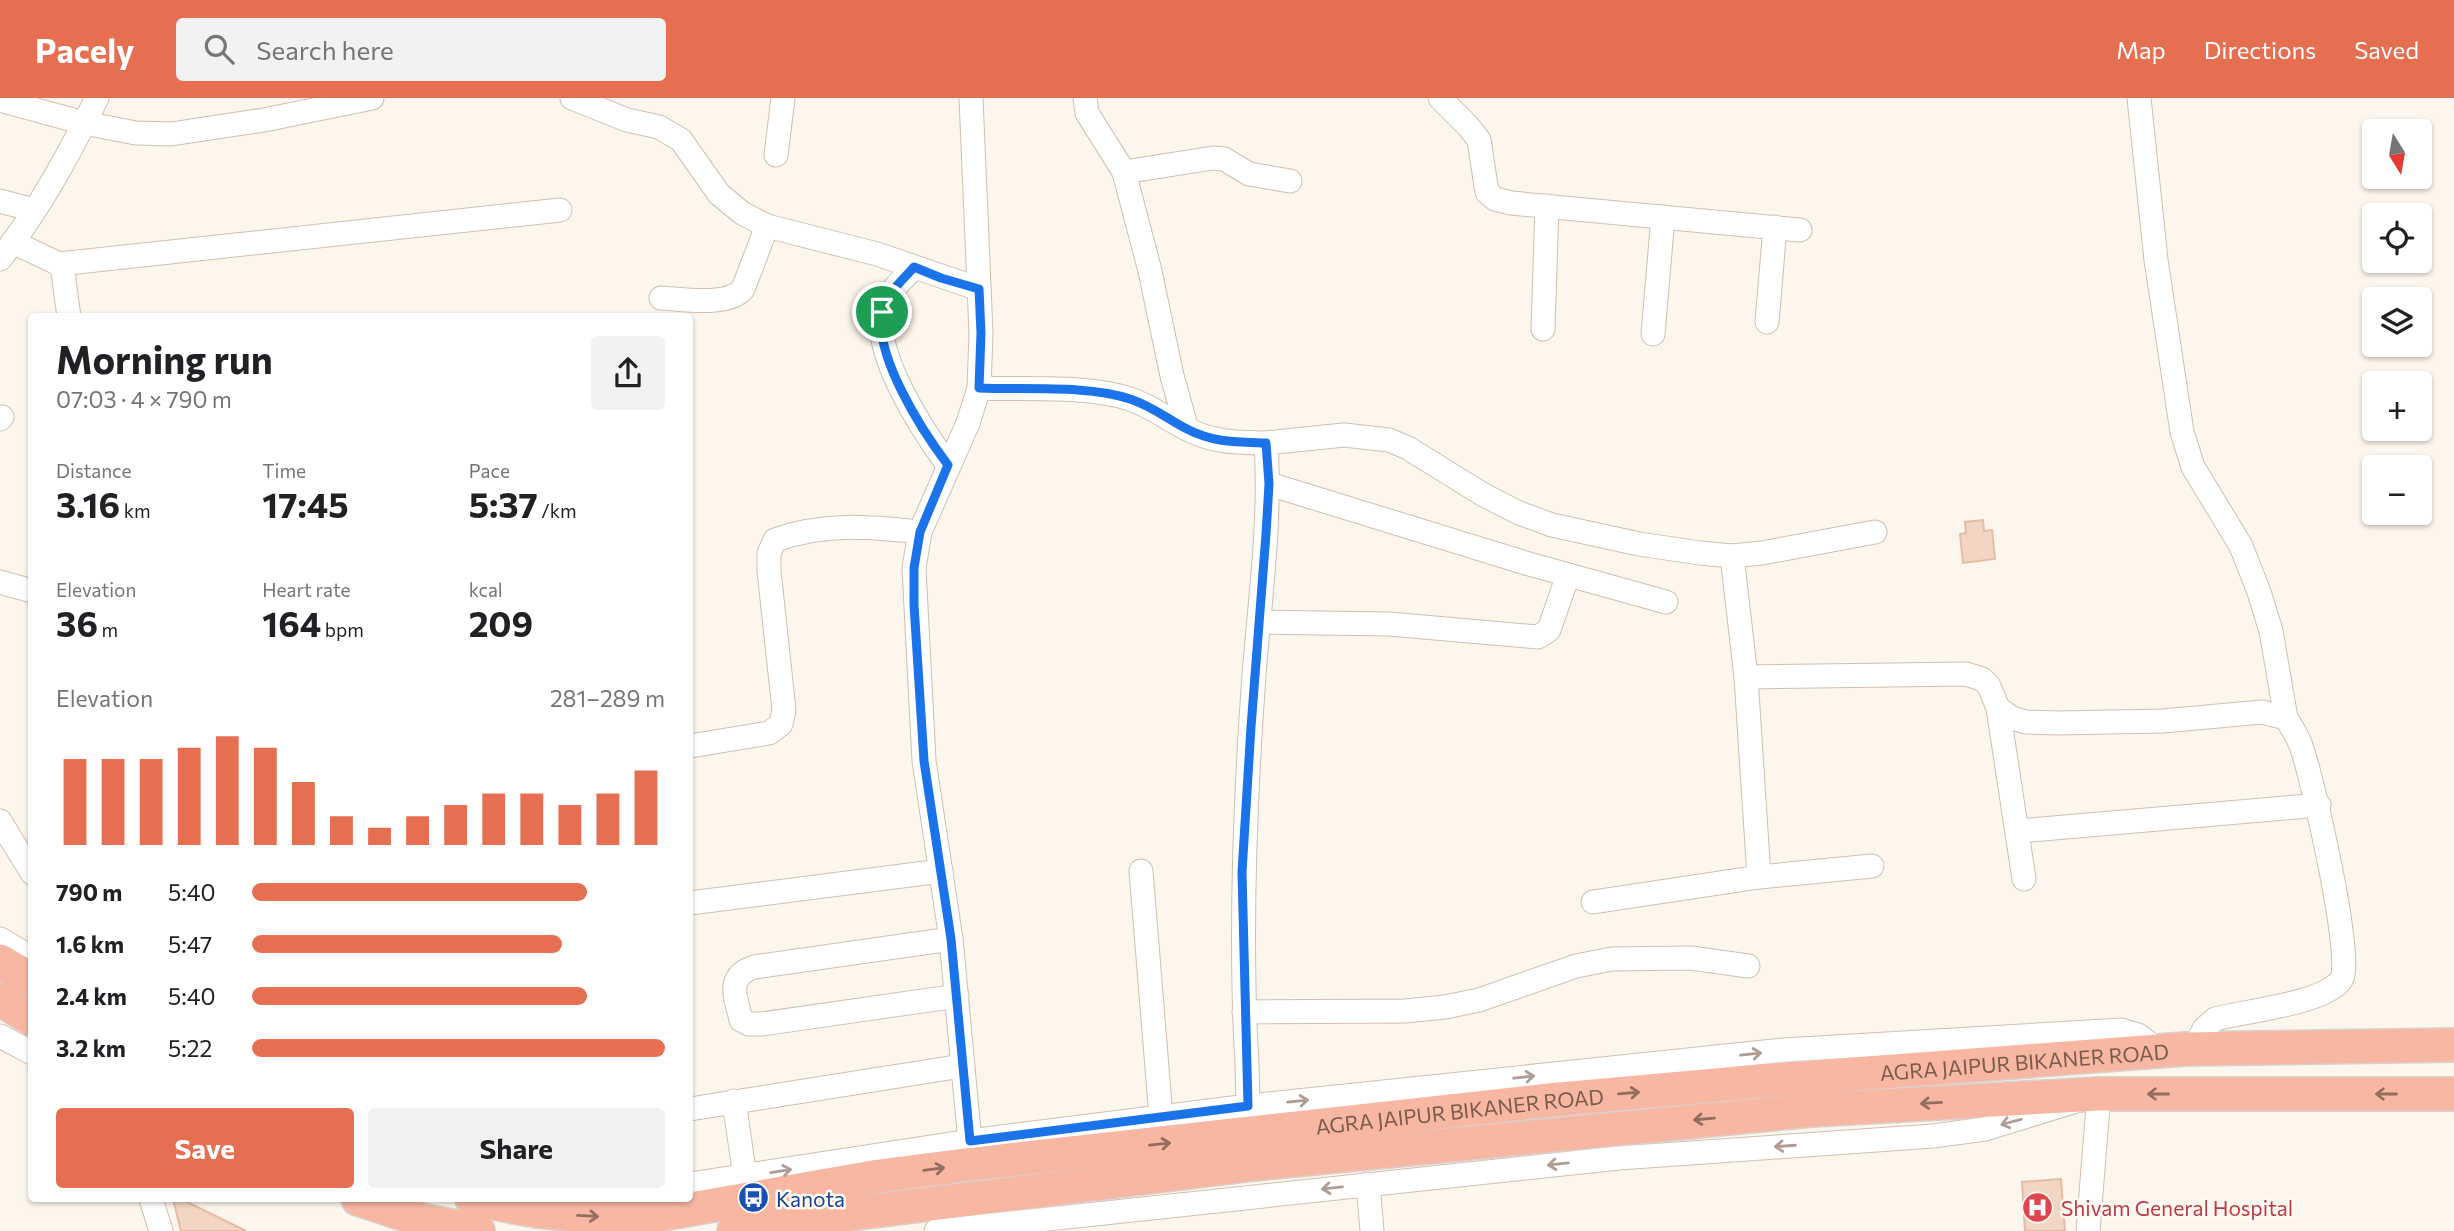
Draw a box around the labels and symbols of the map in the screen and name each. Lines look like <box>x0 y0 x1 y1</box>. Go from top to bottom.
north arrow <box>2362 119 2432 189</box>
pin <box>852 282 912 342</box>
street label: AGRA JAIPUR BIKANER ROAD <box>1879 1038 2170 1084</box>
one-way arrow <box>1739 1047 1761 1060</box>
one-way arrow <box>1513 1071 1535 1084</box>
street label: AGRA JAIPUR BIKANER ROAD <box>1314 1083 1605 1138</box>
one-way arrow <box>1618 1086 1640 1099</box>
one-way arrow <box>2147 1087 2170 1101</box>
one-way arrow <box>2375 1087 2398 1101</box>
one-way arrow <box>1286 1094 1309 1107</box>
one-way arrow <box>1920 1097 1943 1110</box>
one-way arrow <box>1693 1113 1716 1126</box>
one-way arrow <box>2000 1116 2023 1129</box>
one-way arrow <box>1148 1137 1170 1150</box>
one-way arrow <box>1774 1140 1797 1153</box>
one-way arrow <box>1548 1158 1570 1171</box>
one-way arrow <box>922 1163 944 1176</box>
one-way arrow <box>769 1164 792 1177</box>
bus stop icon: Kanota <box>736 1181 770 1215</box>
one-way arrow <box>1321 1182 1344 1195</box>
place label: Kanota <box>776 1186 845 1211</box>
hospital icon: Shivam General Hospital <box>2021 1190 2055 1224</box>
place label: Shivam General Hospital <box>2061 1195 2293 1220</box>
one-way arrow <box>576 1209 599 1222</box>

